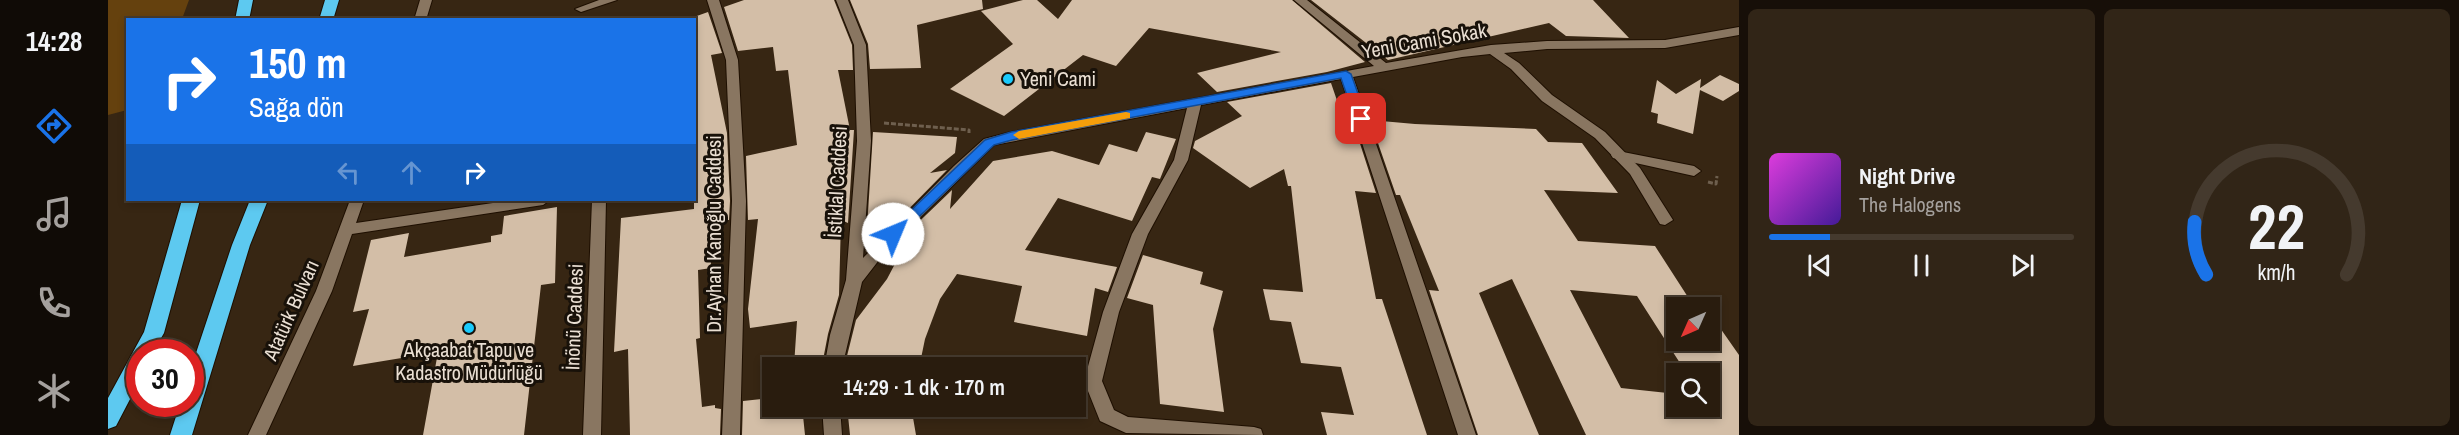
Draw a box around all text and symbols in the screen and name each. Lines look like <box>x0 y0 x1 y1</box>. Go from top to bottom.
street label: Yeni Cami Sokak <box>1359 16 1489 65</box>
text: 14:28 <box>26 23 82 59</box>
text: 150 m <box>249 35 347 91</box>
icon: right <box>150 42 228 120</box>
place label: Yeni Cami <box>1020 65 1096 92</box>
marker: Yeni Cami <box>1001 72 1015 86</box>
text: Sağa dön <box>249 89 344 125</box>
pin <box>1335 93 1386 144</box>
icon: arrive <box>1344 102 1377 135</box>
icon: directions <box>33 105 75 147</box>
street label: İstiklal Caddesi <box>820 125 853 239</box>
street label: Dr.Ayhan Kanoğlu Caddesi <box>700 135 727 333</box>
icon: left <box>332 156 365 189</box>
icon: ahead <box>395 156 428 189</box>
icon: right <box>458 156 491 189</box>
text: Night Drive <box>1859 161 1955 191</box>
text: 22 <box>2248 184 2305 268</box>
text: The Halogens <box>1859 191 1961 218</box>
icon: music <box>33 193 75 235</box>
position arrow <box>861 202 925 266</box>
icon: previous <box>1803 249 1836 282</box>
icon: pause <box>1905 249 1938 282</box>
icon: next <box>2006 249 2039 282</box>
street label: Atatürk Bulvarı <box>256 255 325 365</box>
text: km/h <box>2258 258 2296 287</box>
street label: İnönü Caddesi <box>558 263 589 371</box>
icon: phone <box>33 282 75 324</box>
north arrow <box>1666 297 1720 351</box>
map controls <box>1666 297 1720 417</box>
marker: Akçaabat Tapu ve Kadastro Müdürlüğü <box>462 321 476 335</box>
place label: Akçaabat Tapu ve Kadastro Müdürlüğü <box>395 336 543 386</box>
speed limit sign: 30 <box>126 339 204 417</box>
button: search <box>1666 363 1720 417</box>
icon: climate <box>33 370 75 412</box>
text: 14:29 · 1 dk · 170 m <box>843 372 1005 402</box>

